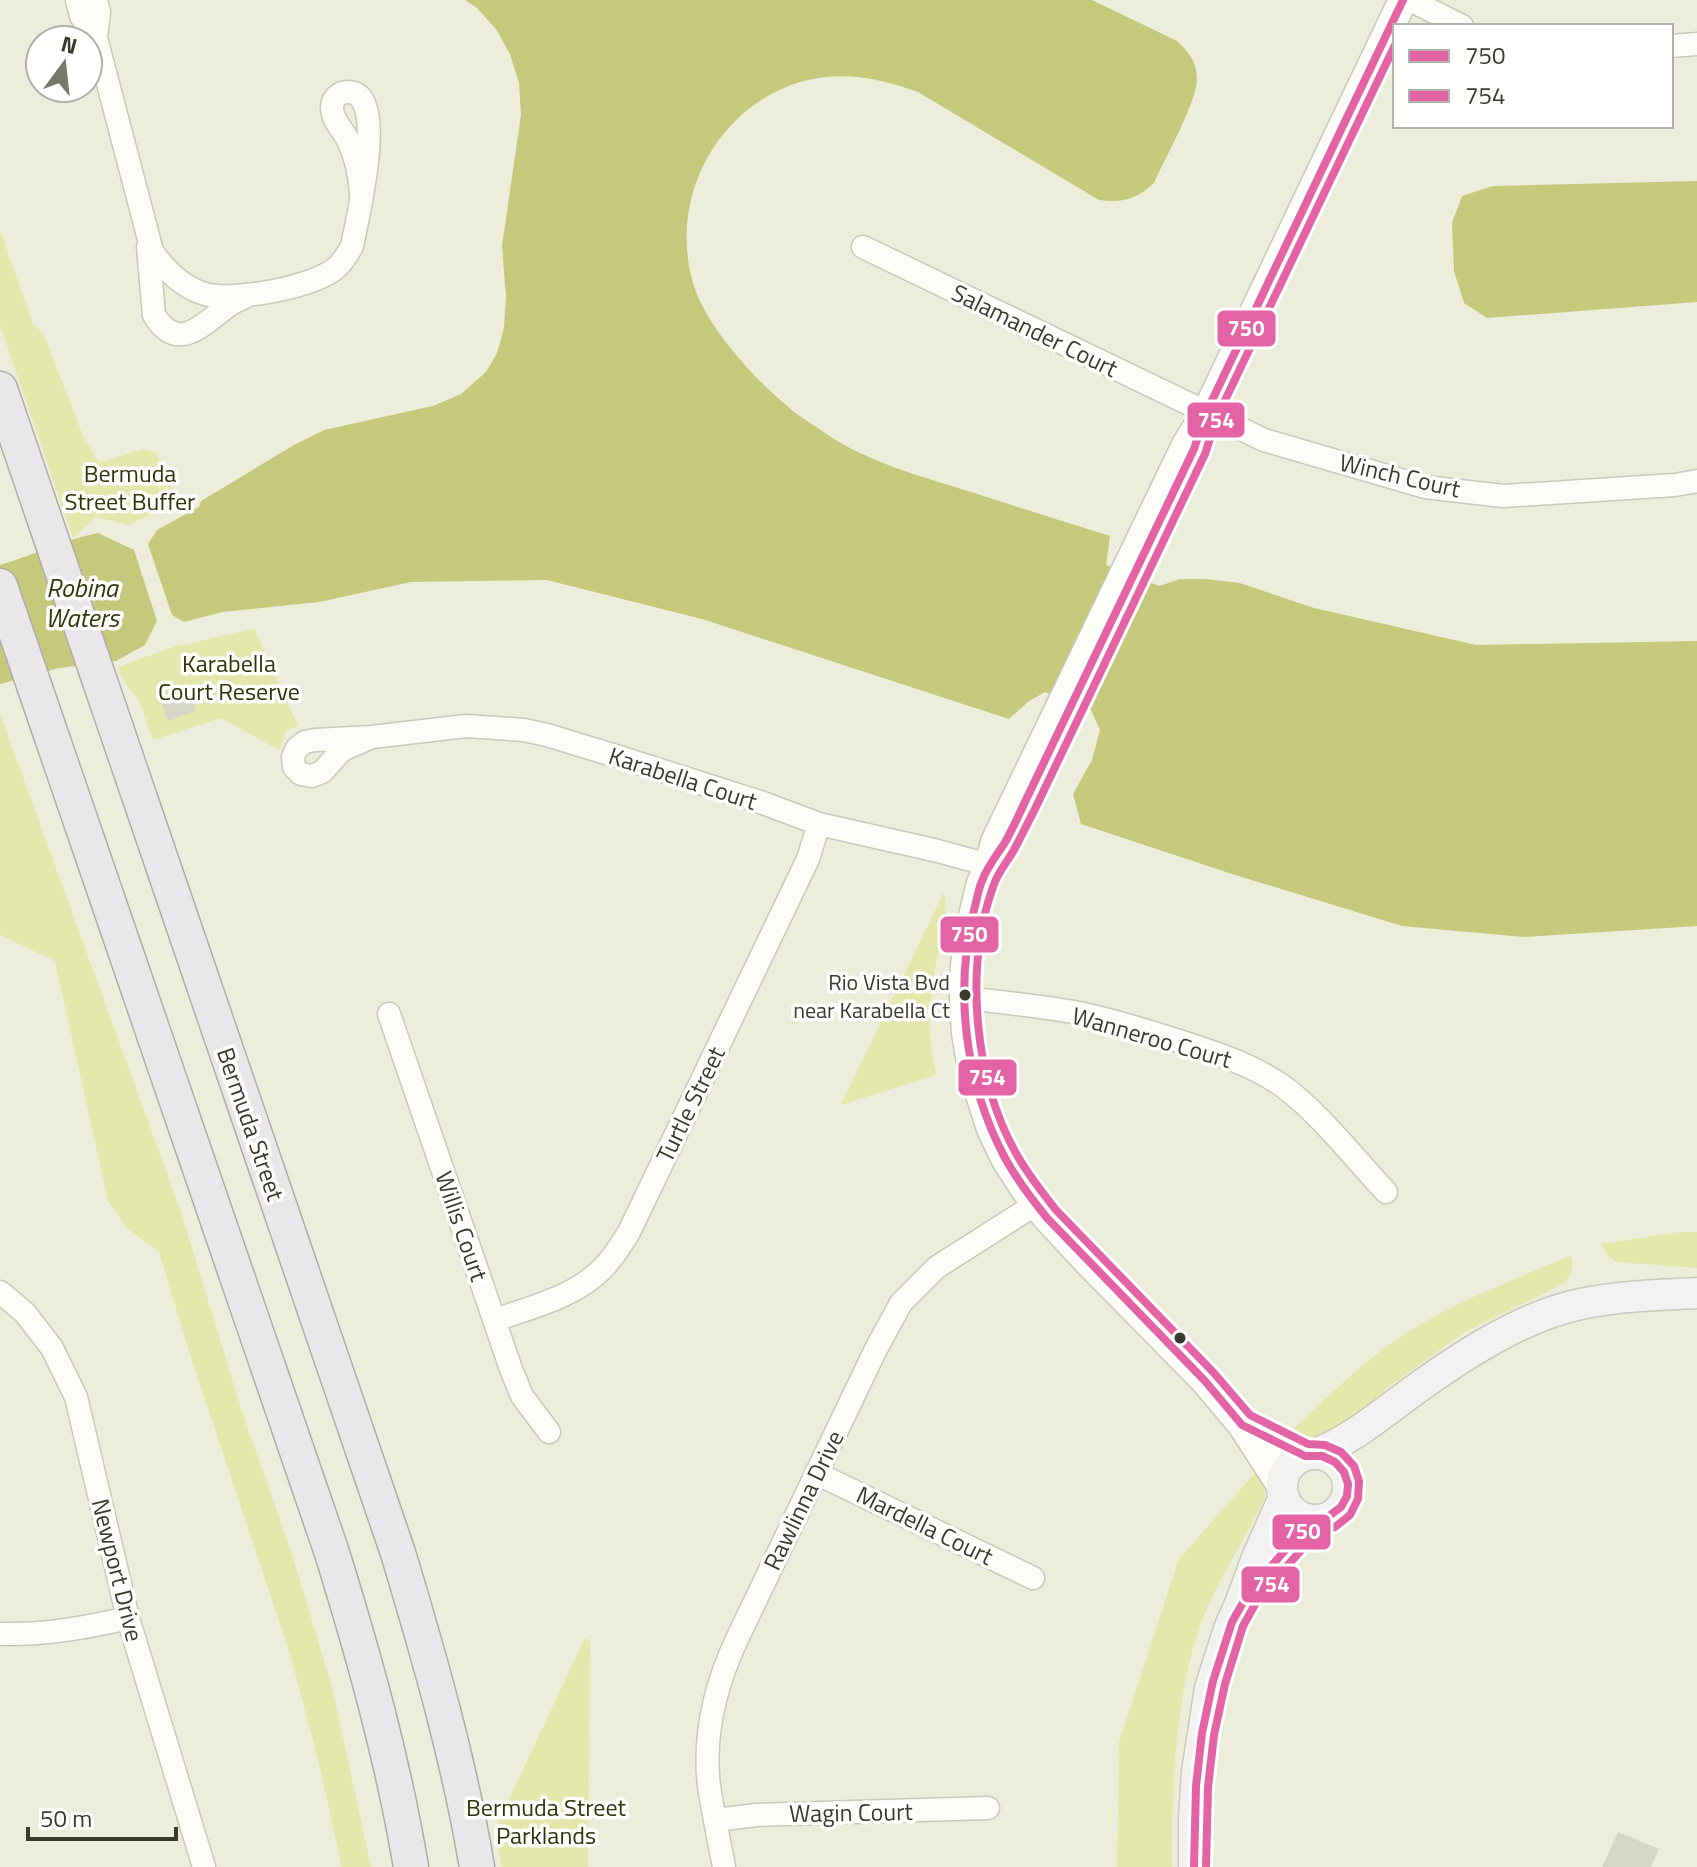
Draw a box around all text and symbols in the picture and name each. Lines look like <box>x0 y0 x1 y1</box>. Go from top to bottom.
north arrow <box>24 24 104 104</box>
legend <box>1393 24 1673 128</box>
text: N <box>57 26 81 63</box>
text: 750 <box>1465 37 1505 73</box>
text: 754 <box>1465 77 1505 113</box>
street label: Salamander Court <box>946 274 1125 386</box>
line badge: 750 <box>1216 309 1277 348</box>
text: 750 <box>1228 311 1264 345</box>
line badge: 754 <box>1186 401 1246 439</box>
text: 754 <box>1198 403 1234 437</box>
street label: Winch Court <box>1336 444 1465 507</box>
park label: Bermuda Street Buffer <box>65 455 195 519</box>
water label: Robina Waters <box>45 568 121 637</box>
park label: Karabella Court Reserve <box>158 645 300 709</box>
street label: Karabella Court <box>604 737 762 819</box>
line badge: 750 <box>939 915 1000 954</box>
text: 750 <box>951 917 987 951</box>
place label: Rio Vista Bvd near Karabella Ct <box>793 965 950 1027</box>
marker: Rio Vista Bvd near Karabella Ct <box>957 987 973 1003</box>
street label: Wanneroo Court <box>1068 997 1237 1077</box>
street label: Turtle Street <box>646 1039 734 1168</box>
street label: Bermuda Street <box>208 1043 294 1206</box>
line badge: 754 <box>957 1058 1018 1097</box>
text: 754 <box>969 1060 1005 1094</box>
street label: Willis Court <box>426 1166 498 1286</box>
unlabelled marker <box>1172 1330 1188 1346</box>
street label: Rawlinna Drive <box>754 1424 852 1576</box>
street label: Mardella Court <box>850 1476 1000 1574</box>
street label: Newport Drive <box>83 1495 153 1645</box>
line badge: 750 <box>1271 1513 1332 1551</box>
text: 750 <box>1284 1514 1320 1548</box>
line badge: 754 <box>1240 1565 1301 1604</box>
text: 754 <box>1253 1567 1289 1601</box>
park label: Bermuda Street Parklands <box>466 1789 627 1853</box>
scale bar <box>28 1791 176 1841</box>
street label: Wagin Court <box>789 1793 914 1831</box>
text: 50 m <box>40 1800 92 1836</box>

